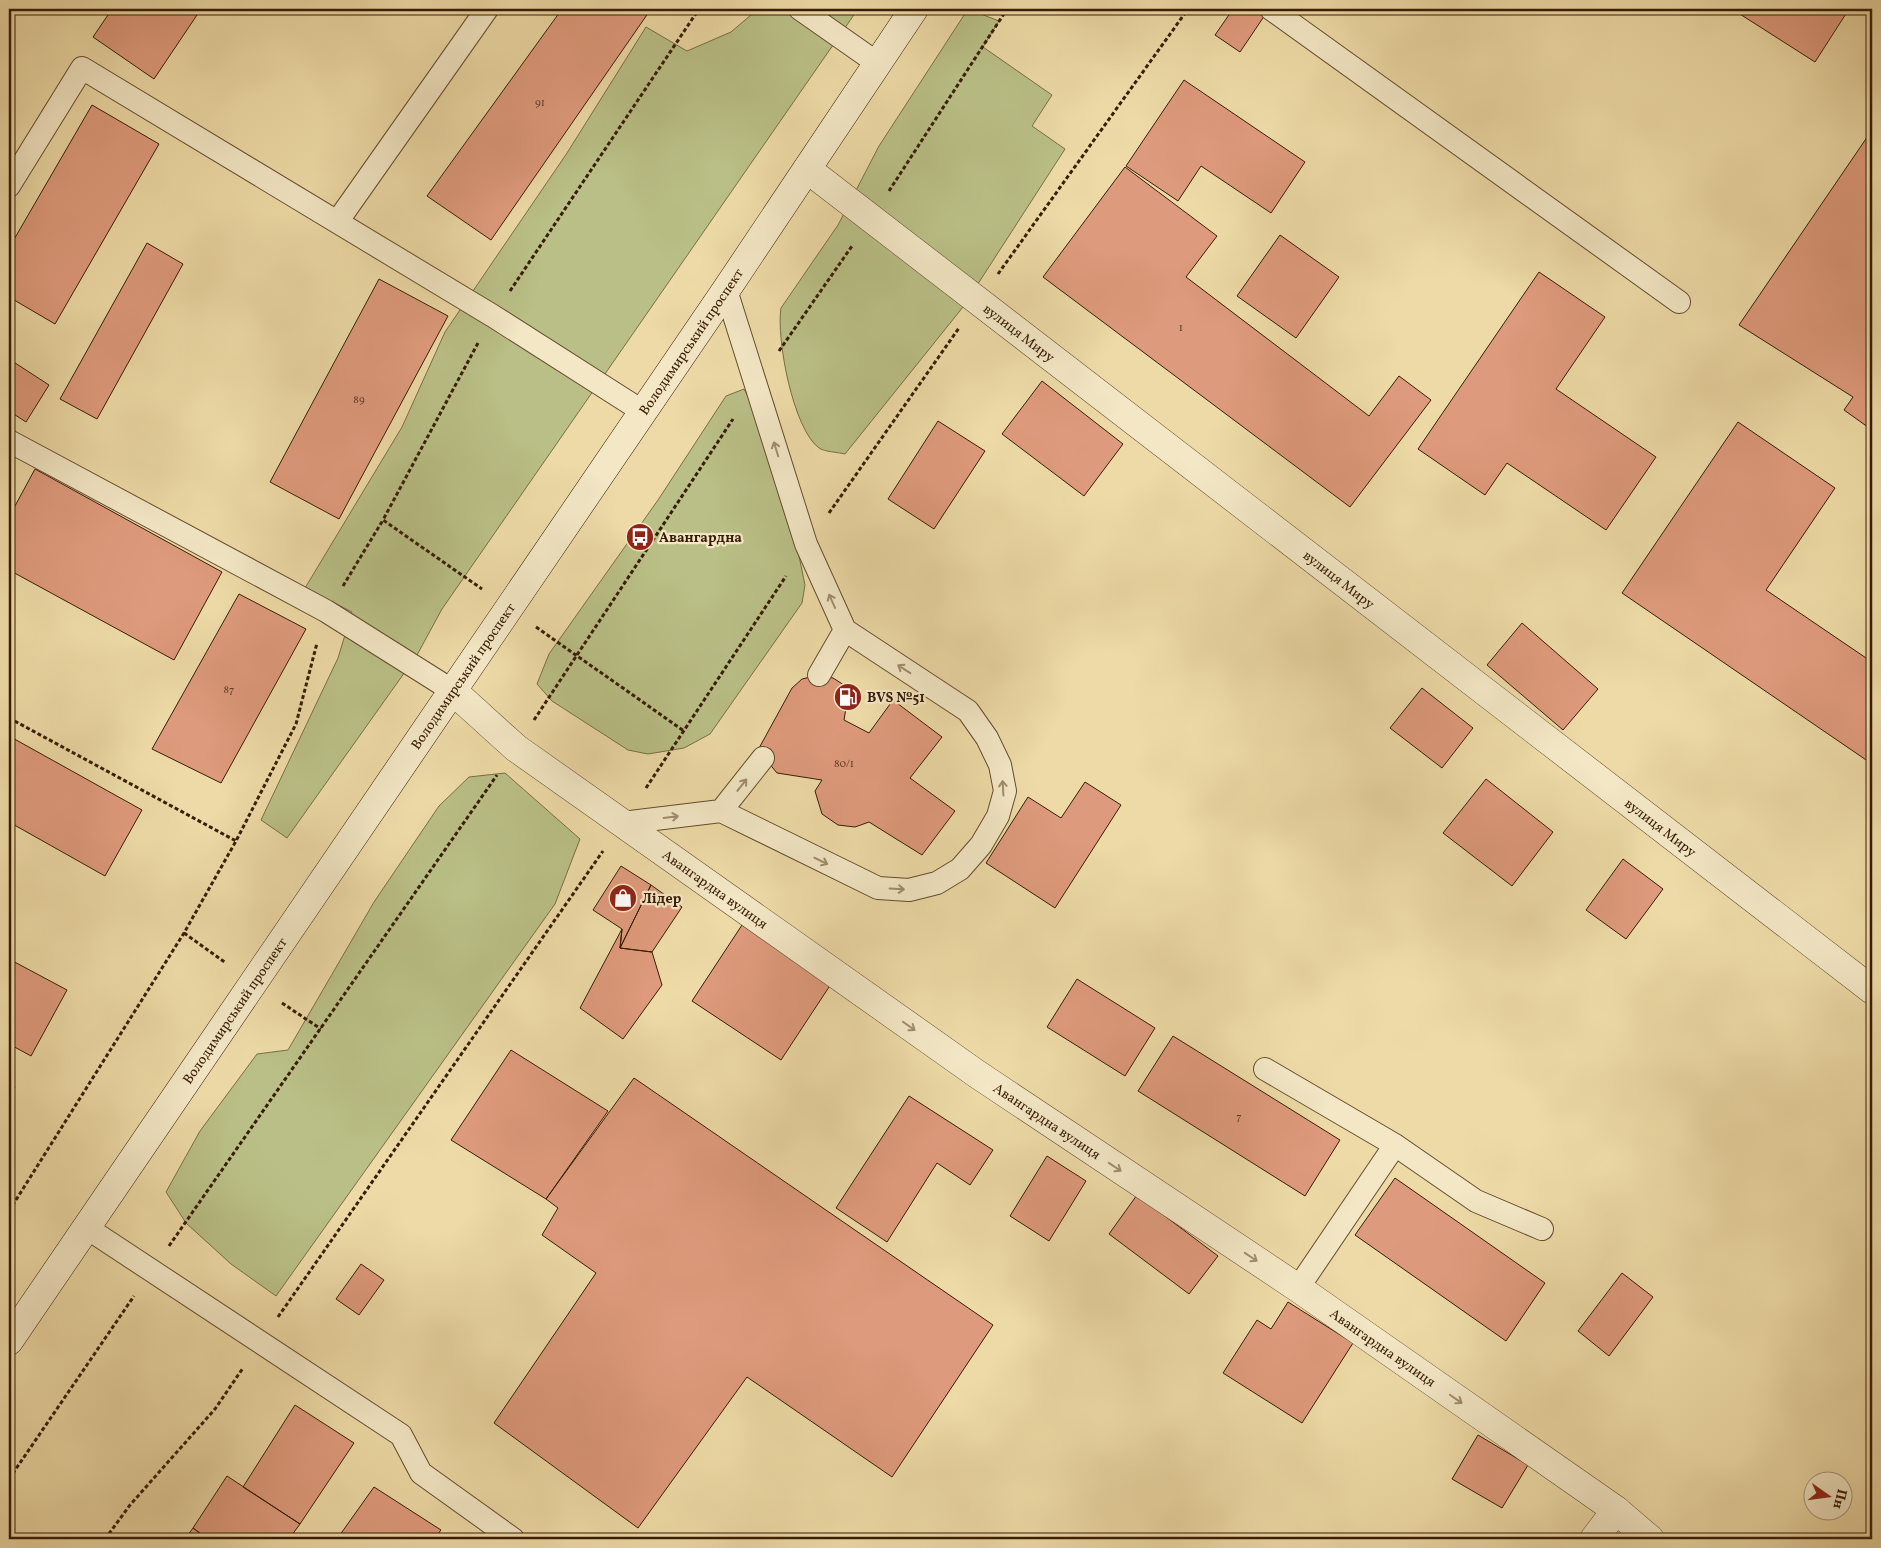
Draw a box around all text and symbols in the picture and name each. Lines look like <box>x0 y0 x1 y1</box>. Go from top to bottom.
house number: 91 <box>535 96 545 111</box>
street label: Володимирський проспект <box>635 265 749 419</box>
street label: вулиця Миру <box>979 300 1058 368</box>
house number: 1 <box>1179 321 1183 336</box>
house number: 89 <box>353 393 365 408</box>
one-way arrow <box>771 441 781 457</box>
bus stop icon: Авангардна <box>625 522 655 552</box>
place label: Авангардна <box>659 529 742 548</box>
street label: вулиця Миру <box>1299 547 1378 614</box>
one-way arrow <box>827 594 836 609</box>
street label: Володимирський проспект <box>407 600 521 754</box>
one-way arrow <box>897 664 911 674</box>
fuel station icon: BVS №51 <box>833 682 863 712</box>
house number: 87 <box>224 683 234 698</box>
place label: BVS №51 <box>867 689 925 708</box>
house number: 80/1 <box>834 757 854 772</box>
one-way arrow <box>736 778 747 791</box>
one-way arrow <box>998 780 1007 796</box>
street label: вулиця Миру <box>1620 795 1700 862</box>
one-way arrow <box>663 812 679 822</box>
street label: Авангардна вулиця <box>658 846 771 934</box>
one-way arrow <box>813 857 828 866</box>
shop icon: Лідер <box>608 883 638 913</box>
one-way arrow <box>888 884 904 894</box>
place label: Лідер <box>642 890 682 909</box>
street label: Володимирський проспект <box>179 934 292 1088</box>
one-way arrow <box>902 1021 916 1031</box>
street label: Авангардна вулиця <box>989 1079 1104 1165</box>
house number: 7 <box>1236 1110 1242 1125</box>
one-way arrow <box>1108 1162 1122 1172</box>
one-way arrow <box>1243 1252 1257 1262</box>
street label: Авангардна вулиця <box>1325 1305 1439 1392</box>
one-way arrow <box>1449 1394 1463 1404</box>
north arrow <box>1804 1470 1854 1520</box>
text: Пн <box>1828 1487 1851 1511</box>

